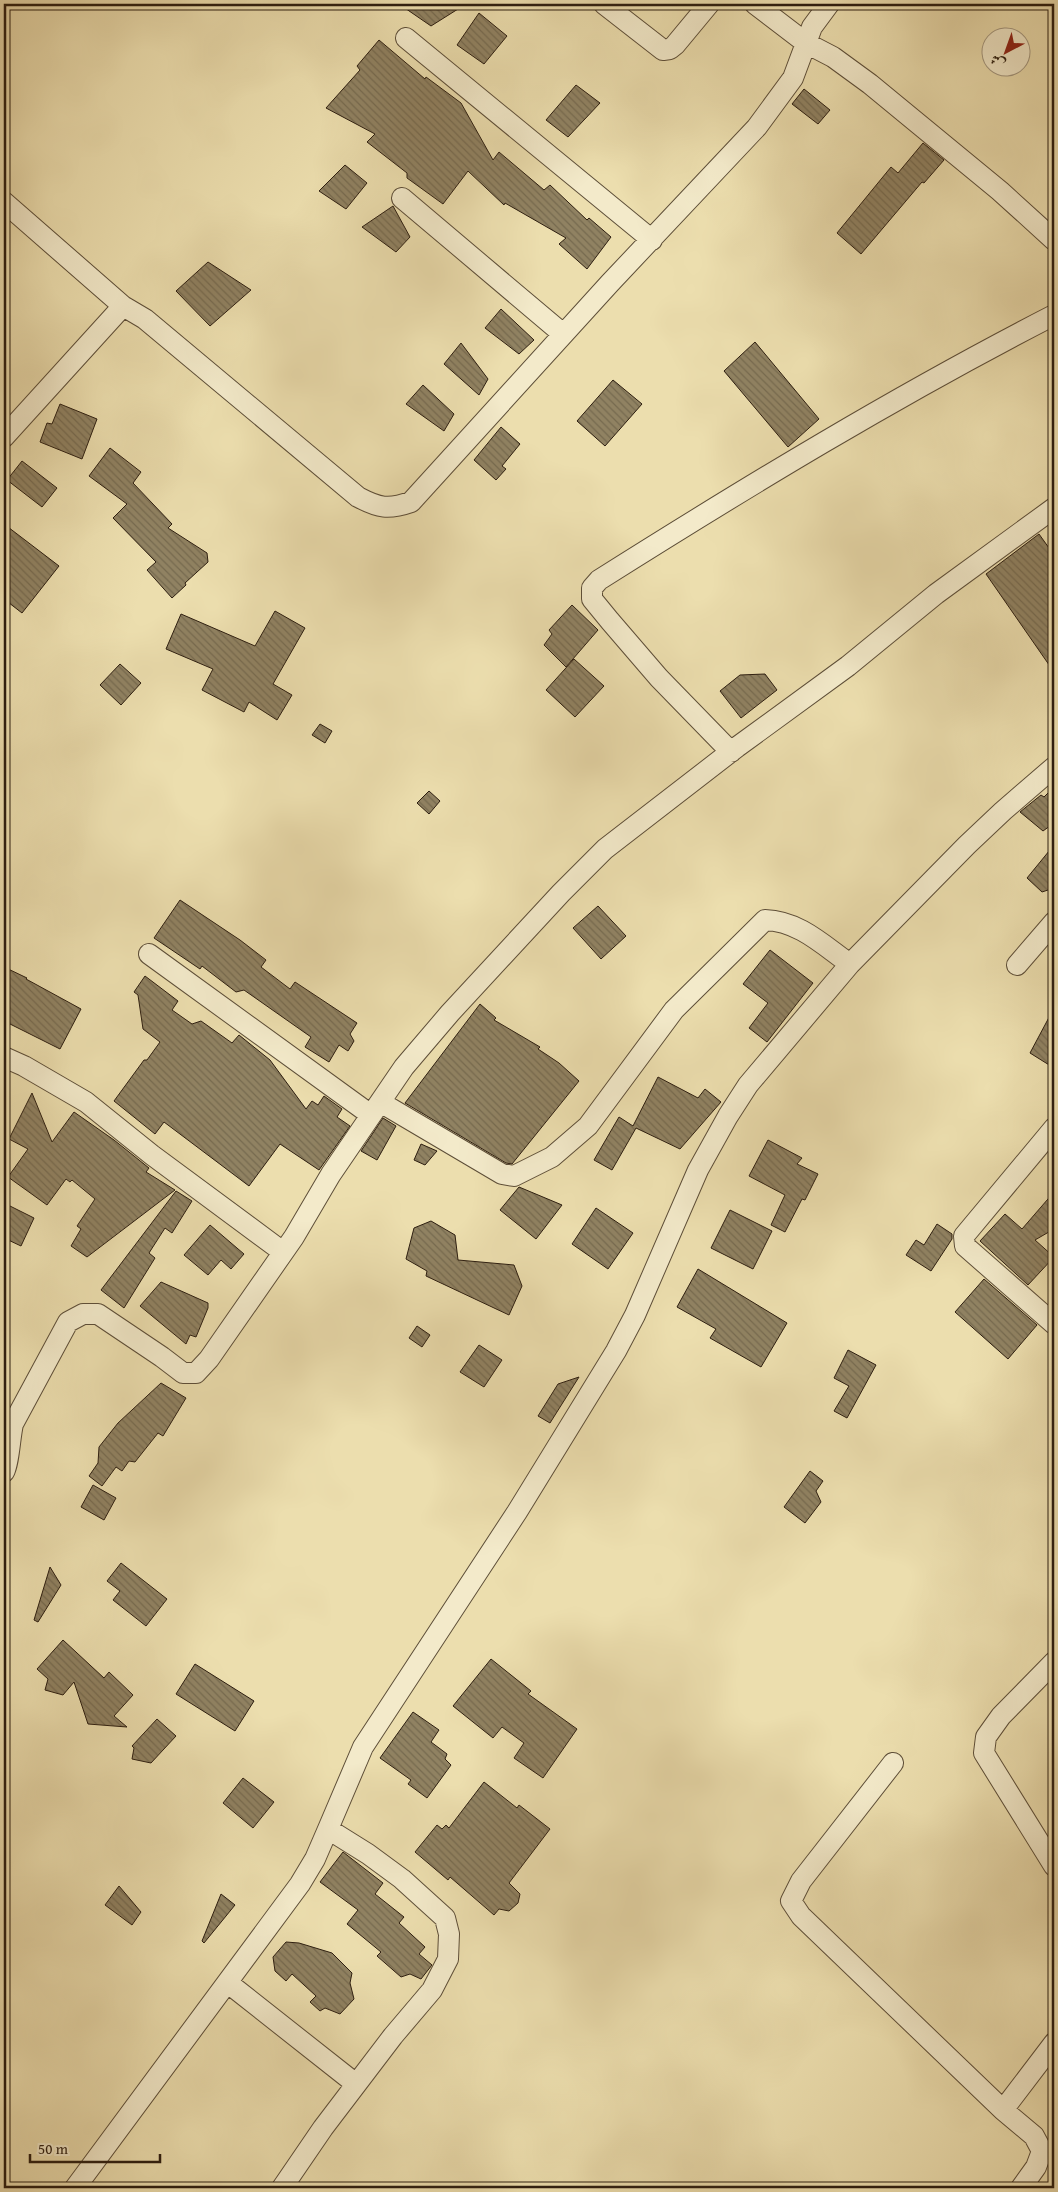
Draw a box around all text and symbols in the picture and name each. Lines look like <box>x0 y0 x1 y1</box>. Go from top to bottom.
north arrow <box>980 28 1030 78</box>
text: ش <box>986 50 1009 74</box>
scale bar <box>30 2132 160 2164</box>
text: 50 m <box>38 2138 69 2159</box>

